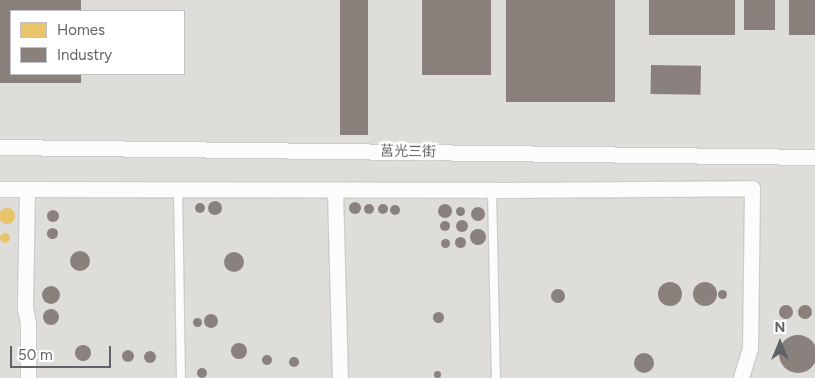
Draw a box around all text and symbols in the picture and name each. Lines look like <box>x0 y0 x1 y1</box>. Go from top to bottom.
legend <box>10 10 185 75</box>
text: Homes <box>57 21 105 39</box>
text: Industry <box>57 46 112 64</box>
street label: 莒光三街 <box>380 143 436 161</box>
north arrow <box>755 318 805 368</box>
text: N <box>775 319 785 336</box>
scale bar <box>12 336 114 368</box>
text: 50 m <box>18 346 53 364</box>

